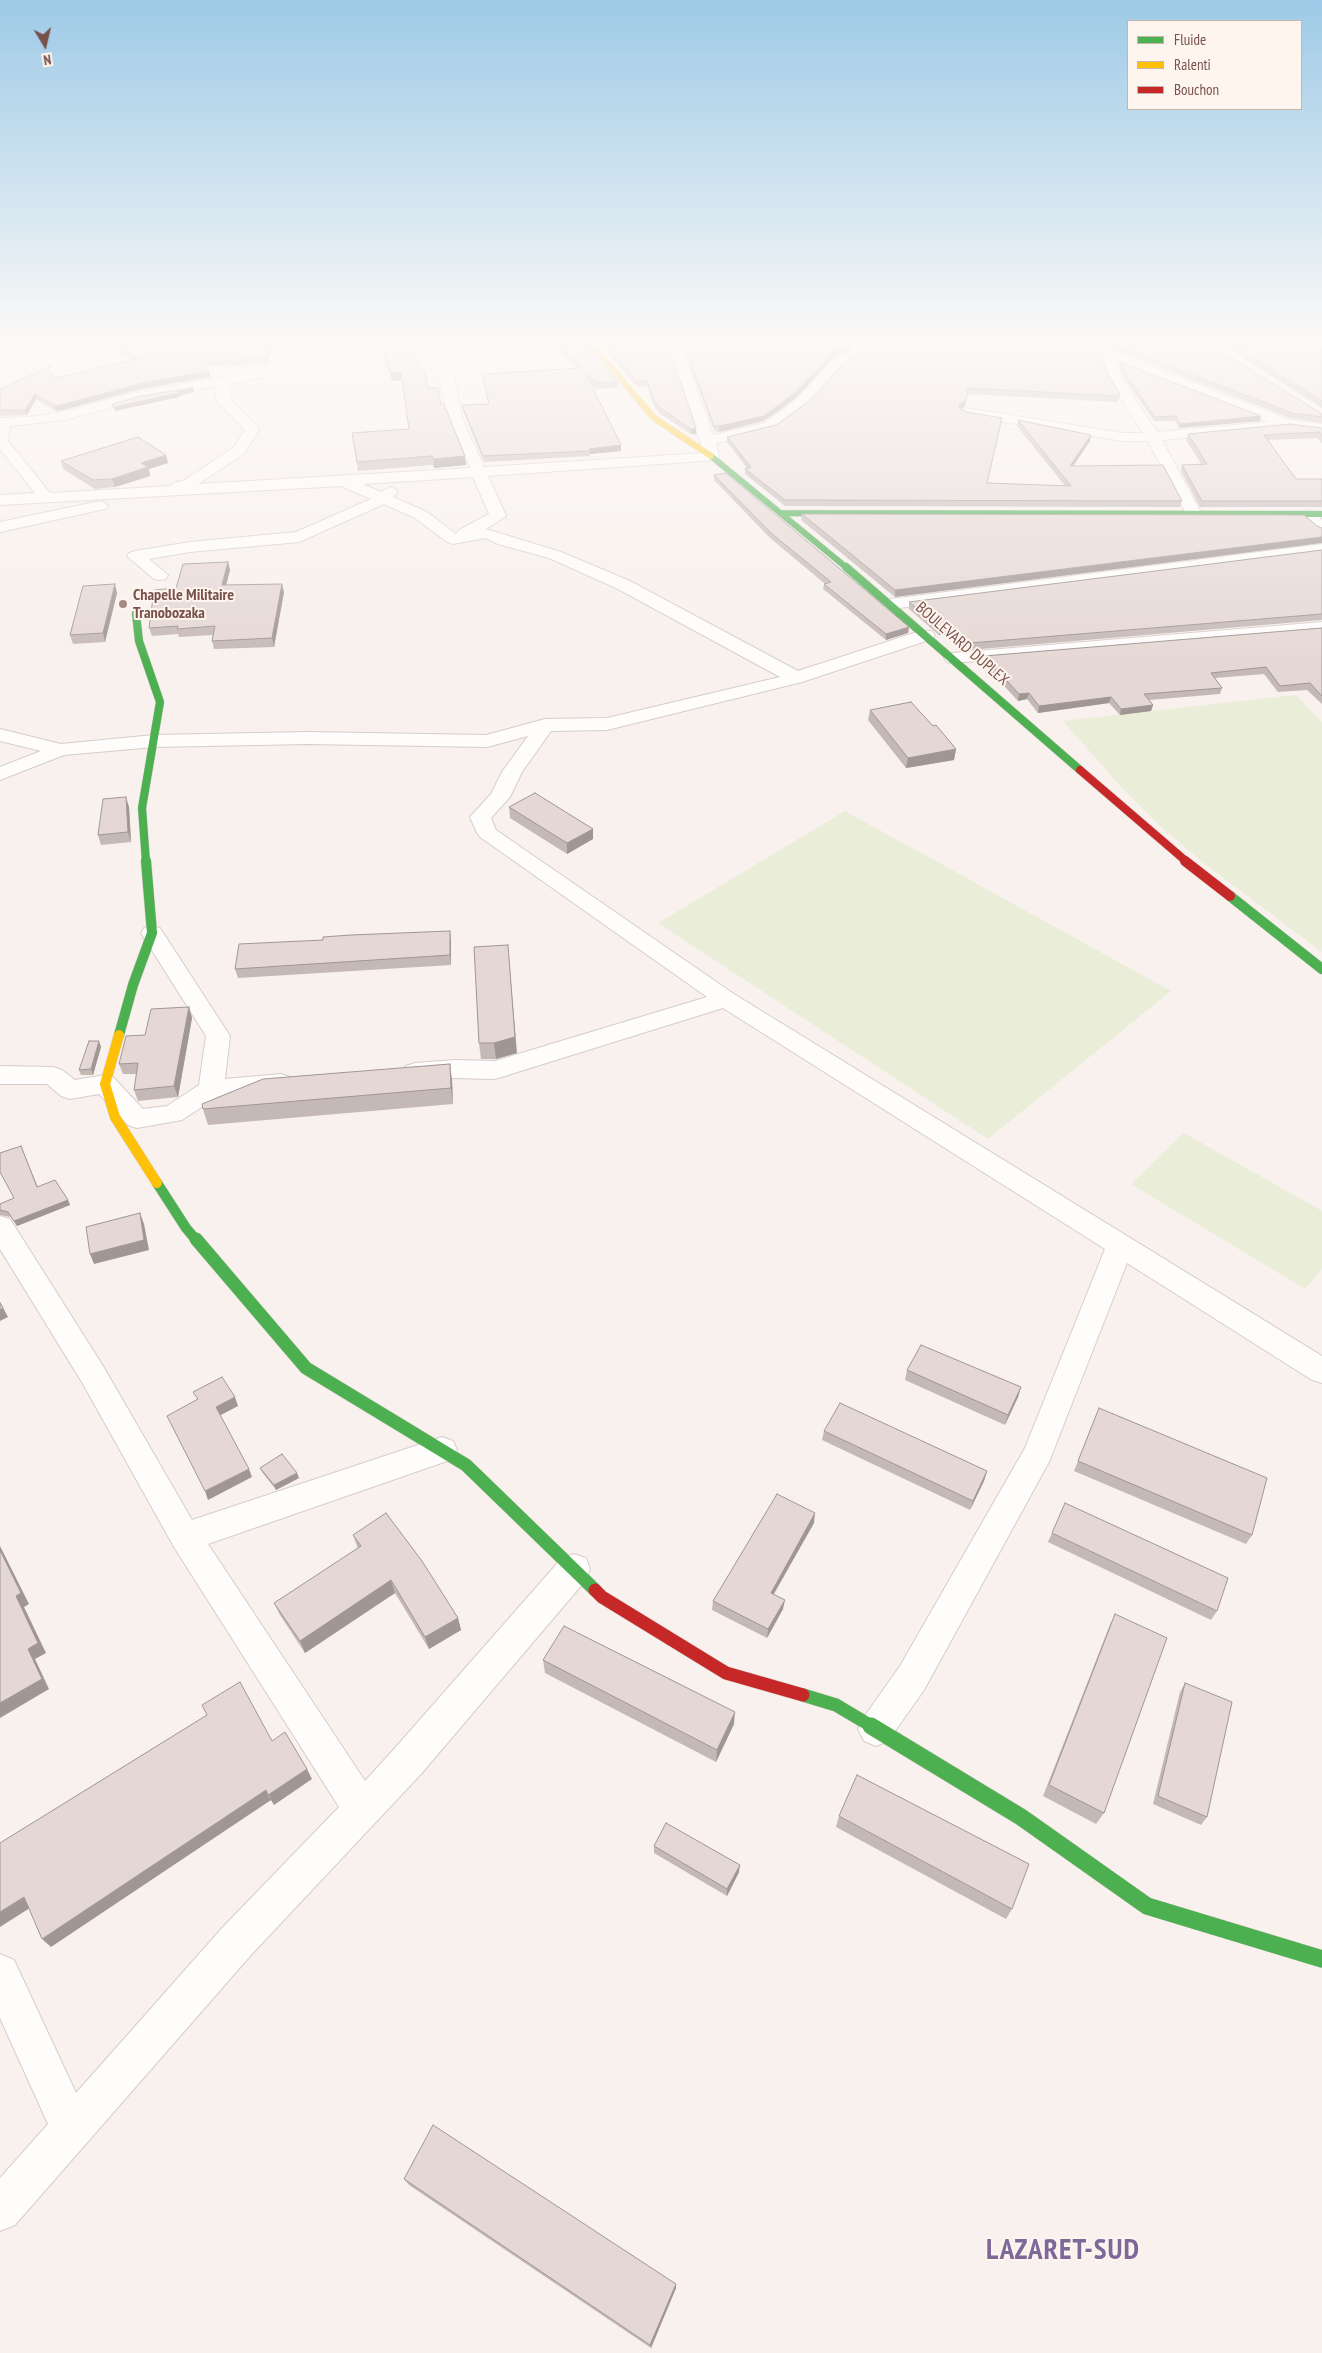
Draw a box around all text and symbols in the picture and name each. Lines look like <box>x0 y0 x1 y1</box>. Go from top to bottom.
north arrow <box>20 20 70 70</box>
legend <box>1127 20 1302 110</box>
text: Fluide <box>1174 30 1206 49</box>
text: N <box>42 50 52 69</box>
text: Ralenti <box>1174 55 1211 74</box>
text: Bouchon <box>1174 80 1219 99</box>
place label: Chapelle Militaire Tranobozaka <box>133 585 234 623</box>
marker: Chapelle Militaire Tranobozaka <box>117 598 129 610</box>
street label: BOULEVARD DUPLEX <box>911 598 1013 690</box>
district label: LAZARET-SUD <box>985 2234 1141 2268</box>

